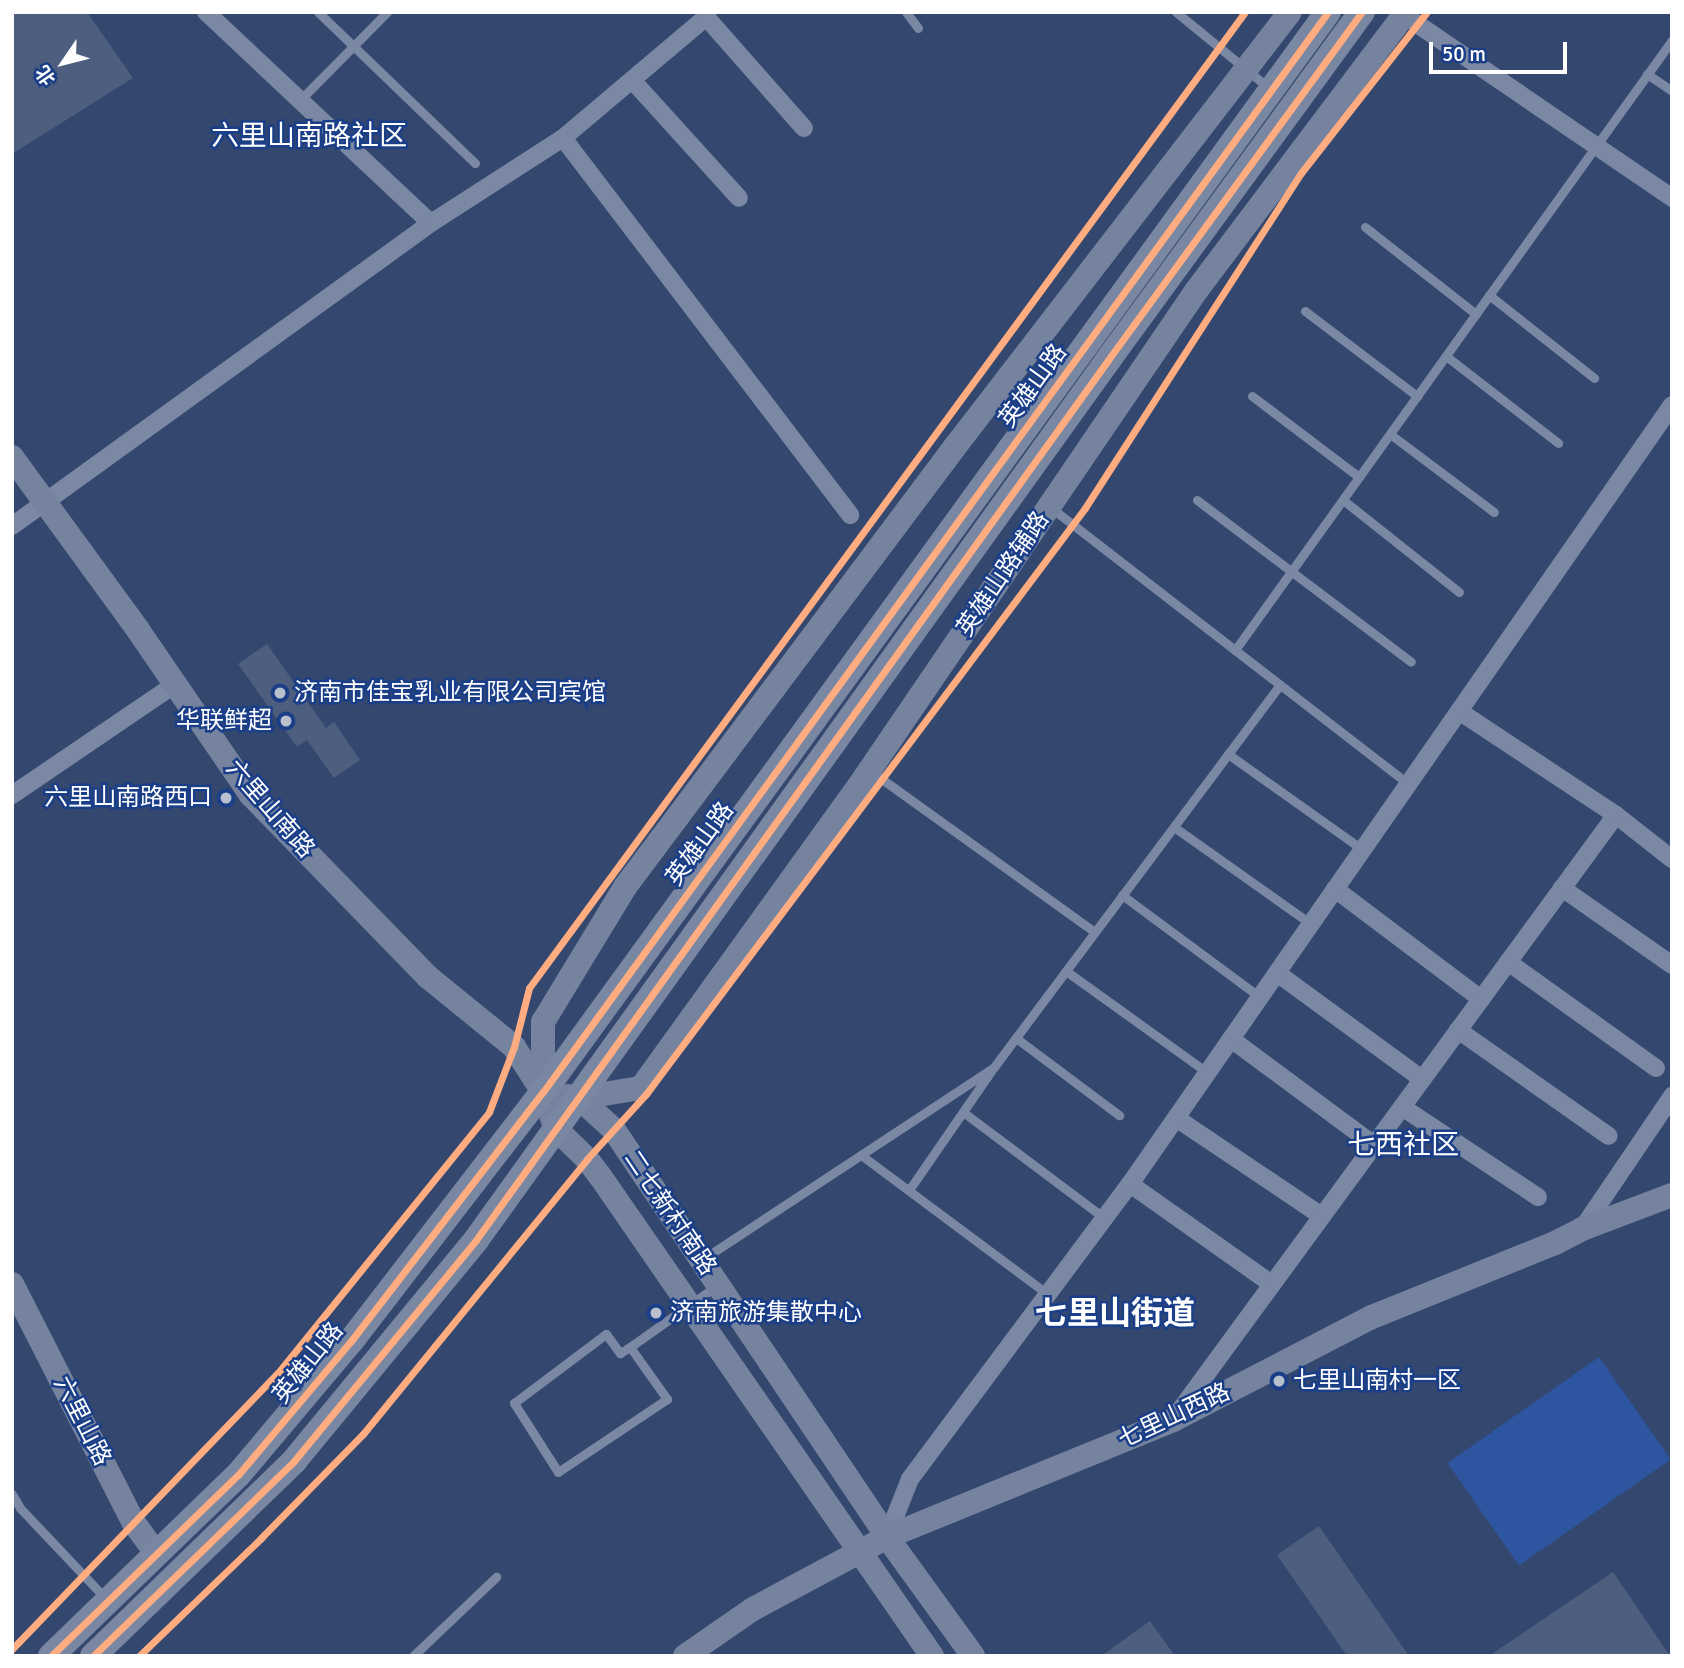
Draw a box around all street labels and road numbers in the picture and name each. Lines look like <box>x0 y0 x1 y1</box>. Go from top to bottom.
street label: 英雄山路 <box>993 339 1073 433</box>
street label: 英雄山路辅路 <box>951 506 1055 642</box>
street label: 六里山南路 <box>220 754 320 864</box>
street label: 英雄山路 <box>660 797 740 891</box>
street label: 二七新村南路 <box>618 1145 722 1281</box>
street label: 英雄山路 <box>267 1317 349 1409</box>
street label: 六里山路 <box>47 1372 117 1470</box>
street label: 七里山西路 <box>1114 1378 1234 1454</box>

